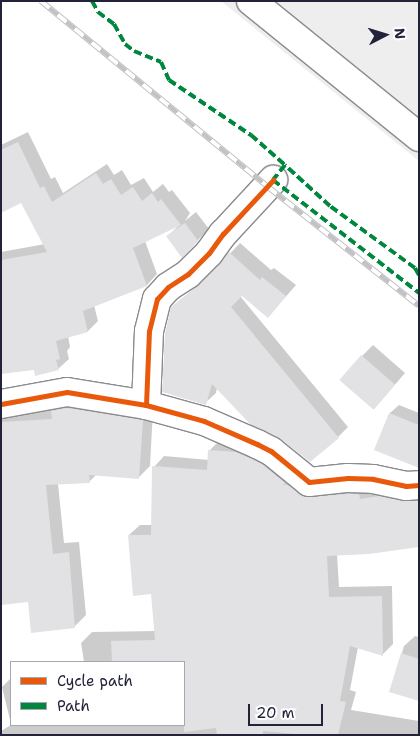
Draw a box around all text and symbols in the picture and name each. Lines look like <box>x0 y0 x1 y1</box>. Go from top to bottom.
north arrow <box>360 10 410 60</box>
text: N <box>390 27 409 40</box>
legend <box>10 661 185 726</box>
text: Cycle path <box>57 671 133 691</box>
scale bar <box>250 694 325 726</box>
text: Path <box>57 696 90 716</box>
text: 20 m <box>256 703 295 723</box>

